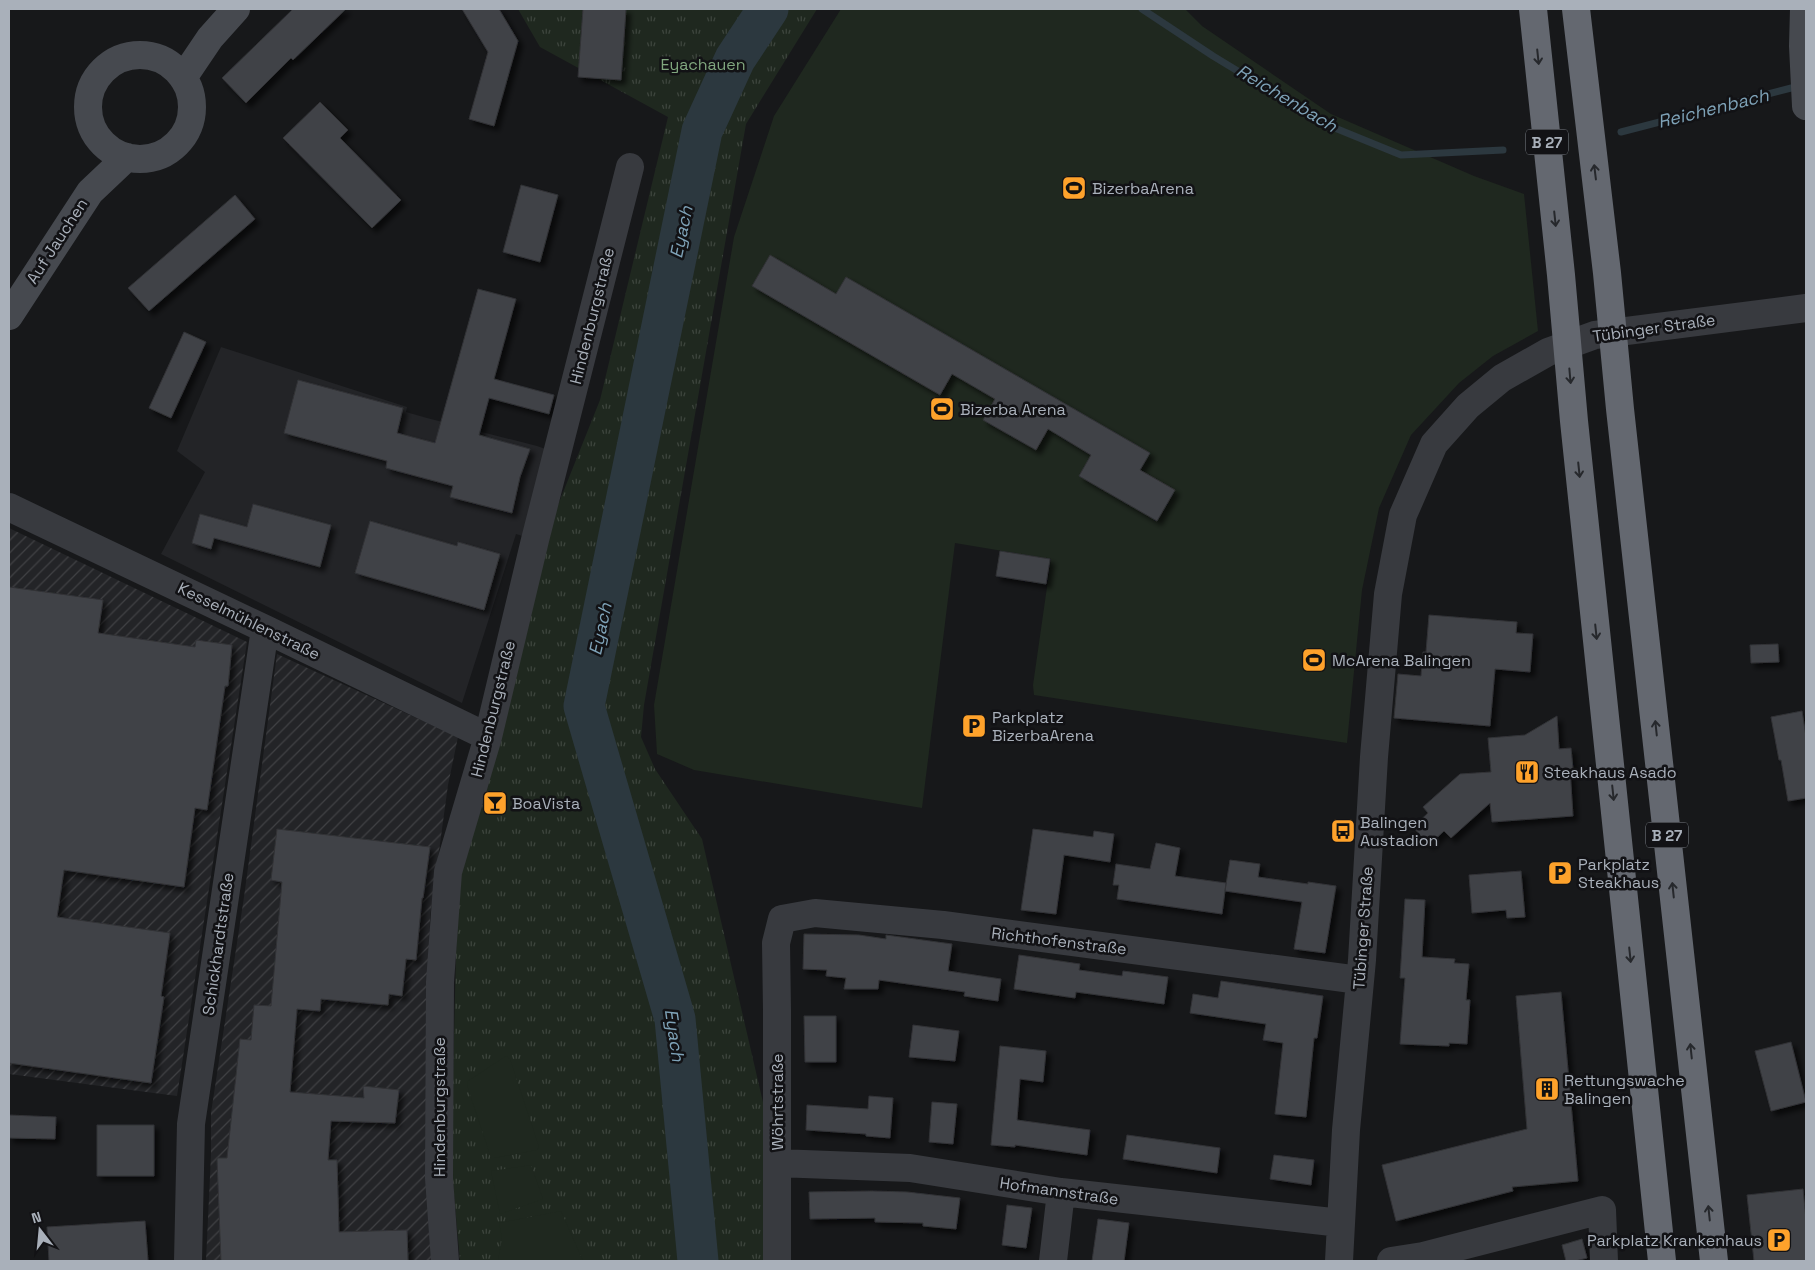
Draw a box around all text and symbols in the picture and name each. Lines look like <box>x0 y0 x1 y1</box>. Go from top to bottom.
one-way arrow <box>1533 49 1543 65</box>
park label: Eyachauen <box>660 54 746 75</box>
water label: Reichenbach <box>1232 59 1342 138</box>
water label: Reichenbach <box>1655 83 1772 133</box>
road number: B 27 <box>1526 130 1568 154</box>
one-way arrow <box>1590 164 1600 180</box>
sports icon: BizerbaArena <box>1061 175 1087 201</box>
place label: BizerbaArena <box>1092 178 1194 199</box>
street label: Auf Jauchen <box>22 194 92 288</box>
water label: Eyach <box>664 203 698 260</box>
one-way arrow <box>1550 211 1560 227</box>
street label: Hindenburgstraße <box>565 246 619 386</box>
street label: Tübinger Straße <box>1591 309 1717 347</box>
one-way arrow <box>1566 368 1575 384</box>
sports icon: Bizerba Arena <box>929 396 955 422</box>
place label: Bizerba Arena <box>960 399 1066 420</box>
one-way arrow <box>1574 462 1584 478</box>
street label: Kesselmühlenstraße <box>174 577 324 665</box>
water label: Eyach <box>583 600 617 657</box>
one-way arrow <box>1591 623 1601 639</box>
street label: Hindenburgstraße <box>466 639 520 779</box>
sports icon: McArena Balingen <box>1301 647 1327 673</box>
place label: McArena Balingen <box>1332 650 1471 671</box>
place label: Parkplatz BizerbaArena <box>992 707 1094 746</box>
parking icon: Parkplatz BizerbaArena <box>961 713 987 739</box>
one-way arrow <box>1651 721 1661 737</box>
restaurant icon: Steakhaus Asado <box>1514 759 1540 785</box>
place label: Steakhaus Asado <box>1544 762 1677 783</box>
one-way arrow <box>1608 785 1618 801</box>
bar icon: BoaVista <box>482 790 508 816</box>
place label: BoaVista <box>512 793 580 814</box>
place label: Balingen Austadion <box>1360 812 1438 851</box>
bus stop icon: Balingen Austadion <box>1330 818 1356 844</box>
road number: B 27 <box>1646 822 1688 848</box>
place label: Parkplatz Steakhaus <box>1578 854 1659 893</box>
parking icon: Parkplatz Steakhaus <box>1547 860 1573 886</box>
street label: Tübinger Straße <box>1348 866 1378 990</box>
street label: Schickhardtstraße <box>198 871 238 1017</box>
one-way arrow <box>1669 882 1678 898</box>
street label: Richthofenstraße <box>990 922 1128 960</box>
one-way arrow <box>1625 946 1635 962</box>
water label: Eyach <box>660 1007 690 1064</box>
street label: Hindenburgstraße <box>429 1037 450 1177</box>
one-way arrow <box>1686 1044 1696 1060</box>
street label: Wöhrtstraße <box>767 1054 788 1150</box>
place label: Rettungswache Balingen <box>1564 1070 1685 1109</box>
building icon: Rettungswache Balingen <box>1534 1076 1560 1102</box>
street label: Hofmannstraße <box>998 1172 1120 1210</box>
north arrow <box>15 1205 65 1255</box>
one-way arrow <box>1704 1205 1714 1221</box>
text: N <box>29 1208 43 1227</box>
parking icon: Parkplatz Krankenhaus <box>1766 1227 1792 1253</box>
place label: Parkplatz Krankenhaus <box>1587 1230 1762 1251</box>

